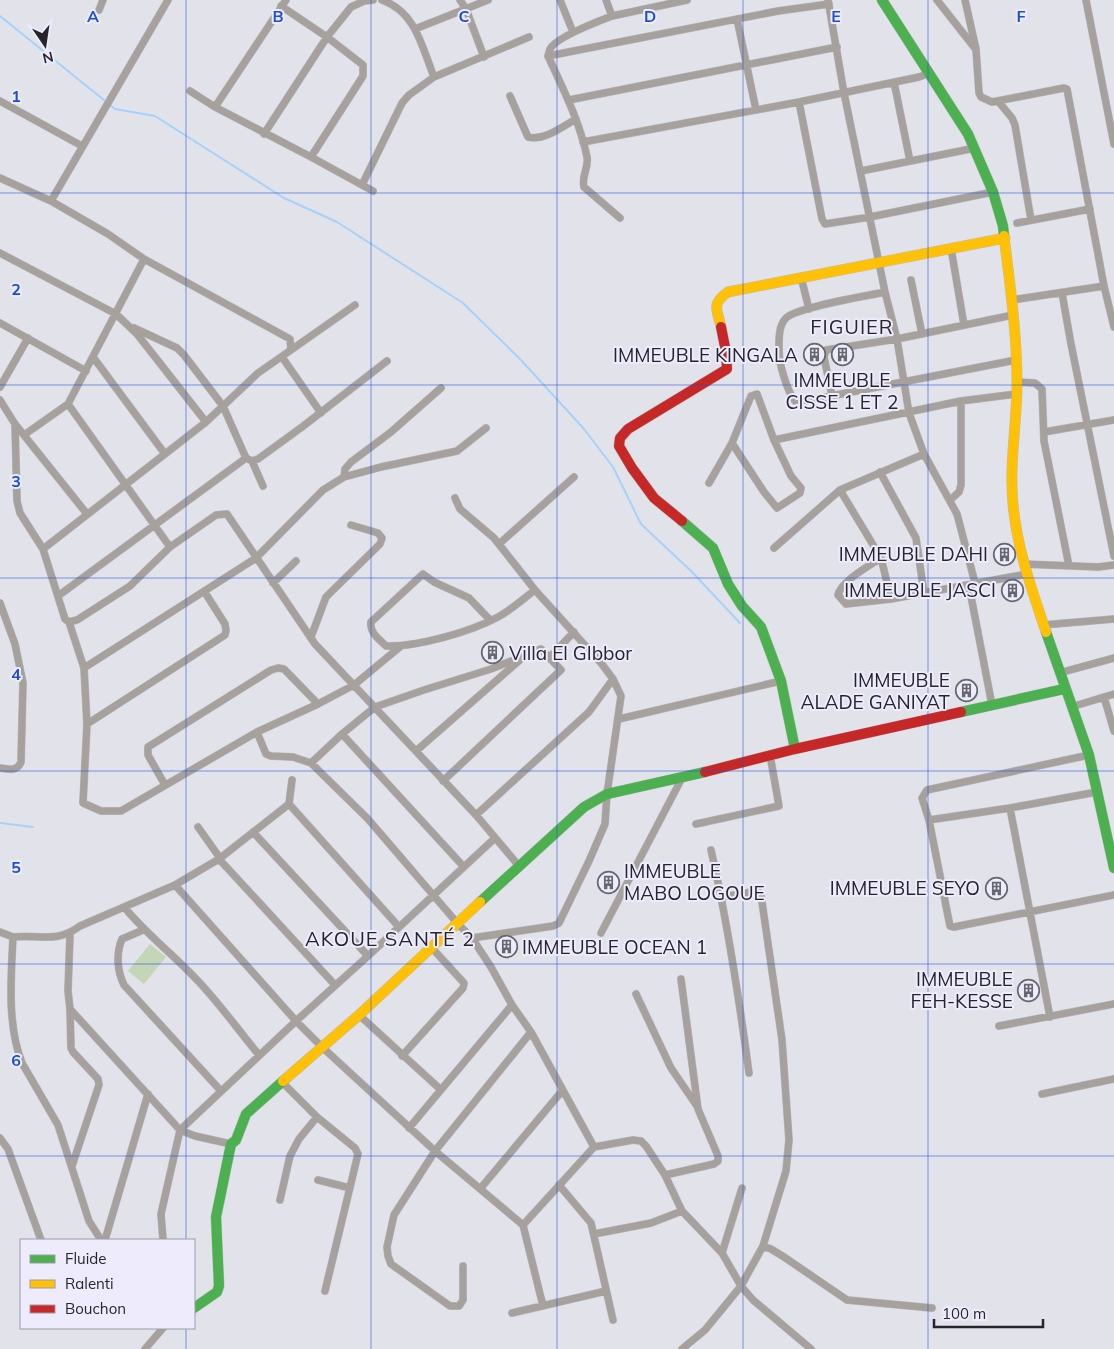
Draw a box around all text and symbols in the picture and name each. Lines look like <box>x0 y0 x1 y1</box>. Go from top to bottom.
text: A <box>87 6 99 26</box>
text: B <box>272 6 284 26</box>
text: C <box>459 6 470 26</box>
text: D <box>644 6 656 26</box>
text: E <box>831 6 841 26</box>
text: F <box>1016 6 1026 26</box>
north arrow <box>20 20 70 70</box>
text: N <box>41 48 55 68</box>
text: 1 <box>11 86 21 106</box>
text: 2 <box>11 279 21 299</box>
district label: FIGUIER <box>810 314 894 339</box>
building icon: IMMEUBLE CISSE 1 ET 2 <box>830 342 854 366</box>
place label: IMMEUBLE KINGALA <box>613 343 798 367</box>
building icon: IMMEUBLE KINGALA <box>802 343 826 367</box>
place label: IMMEUBLE CISSE 1 ET 2 <box>786 368 898 414</box>
text: 3 <box>11 471 21 491</box>
place label: IMMEUBLE DAHI <box>839 542 988 566</box>
building icon: IMMEUBLE DAHI <box>992 542 1016 566</box>
place label: IMMEUBLE JASCI <box>844 578 996 602</box>
building icon: IMMEUBLE JASCI <box>1000 578 1024 602</box>
building icon: Villa El GIbbor <box>481 641 505 665</box>
place label: Villa El GIbbor <box>509 641 632 665</box>
text: 4 <box>11 664 21 684</box>
place label: IMMEUBLE ALADE GANIYAT <box>801 668 951 714</box>
building icon: IMMEUBLE ALADE GANIYAT <box>954 679 978 703</box>
text: 5 <box>11 857 21 877</box>
place label: IMMEUBLE MABO LOGOUE <box>624 859 765 905</box>
building icon: IMMEUBLE MABO LOGOUE <box>596 870 620 894</box>
place label: IMMEUBLE SEYO <box>830 876 980 900</box>
building icon: IMMEUBLE SEYO <box>984 876 1008 900</box>
district label: AKOUE SANTÉ 2 <box>305 926 475 951</box>
building icon: IMMEUBLE OCEAN 1 <box>494 935 518 959</box>
place label: IMMEUBLE OCEAN 1 <box>522 935 707 959</box>
place label: IMMEUBLE FEH-KESSE <box>911 967 1013 1013</box>
building icon: IMMEUBLE FEH-KESSE <box>1017 978 1041 1002</box>
text: 6 <box>11 1050 21 1070</box>
legend <box>20 1239 195 1329</box>
text: Fluide <box>65 1249 106 1268</box>
text: Ralenti <box>65 1274 114 1293</box>
scale bar <box>934 1296 1043 1328</box>
text: Bouchon <box>65 1299 126 1318</box>
text: 100 m <box>942 1304 986 1323</box>

